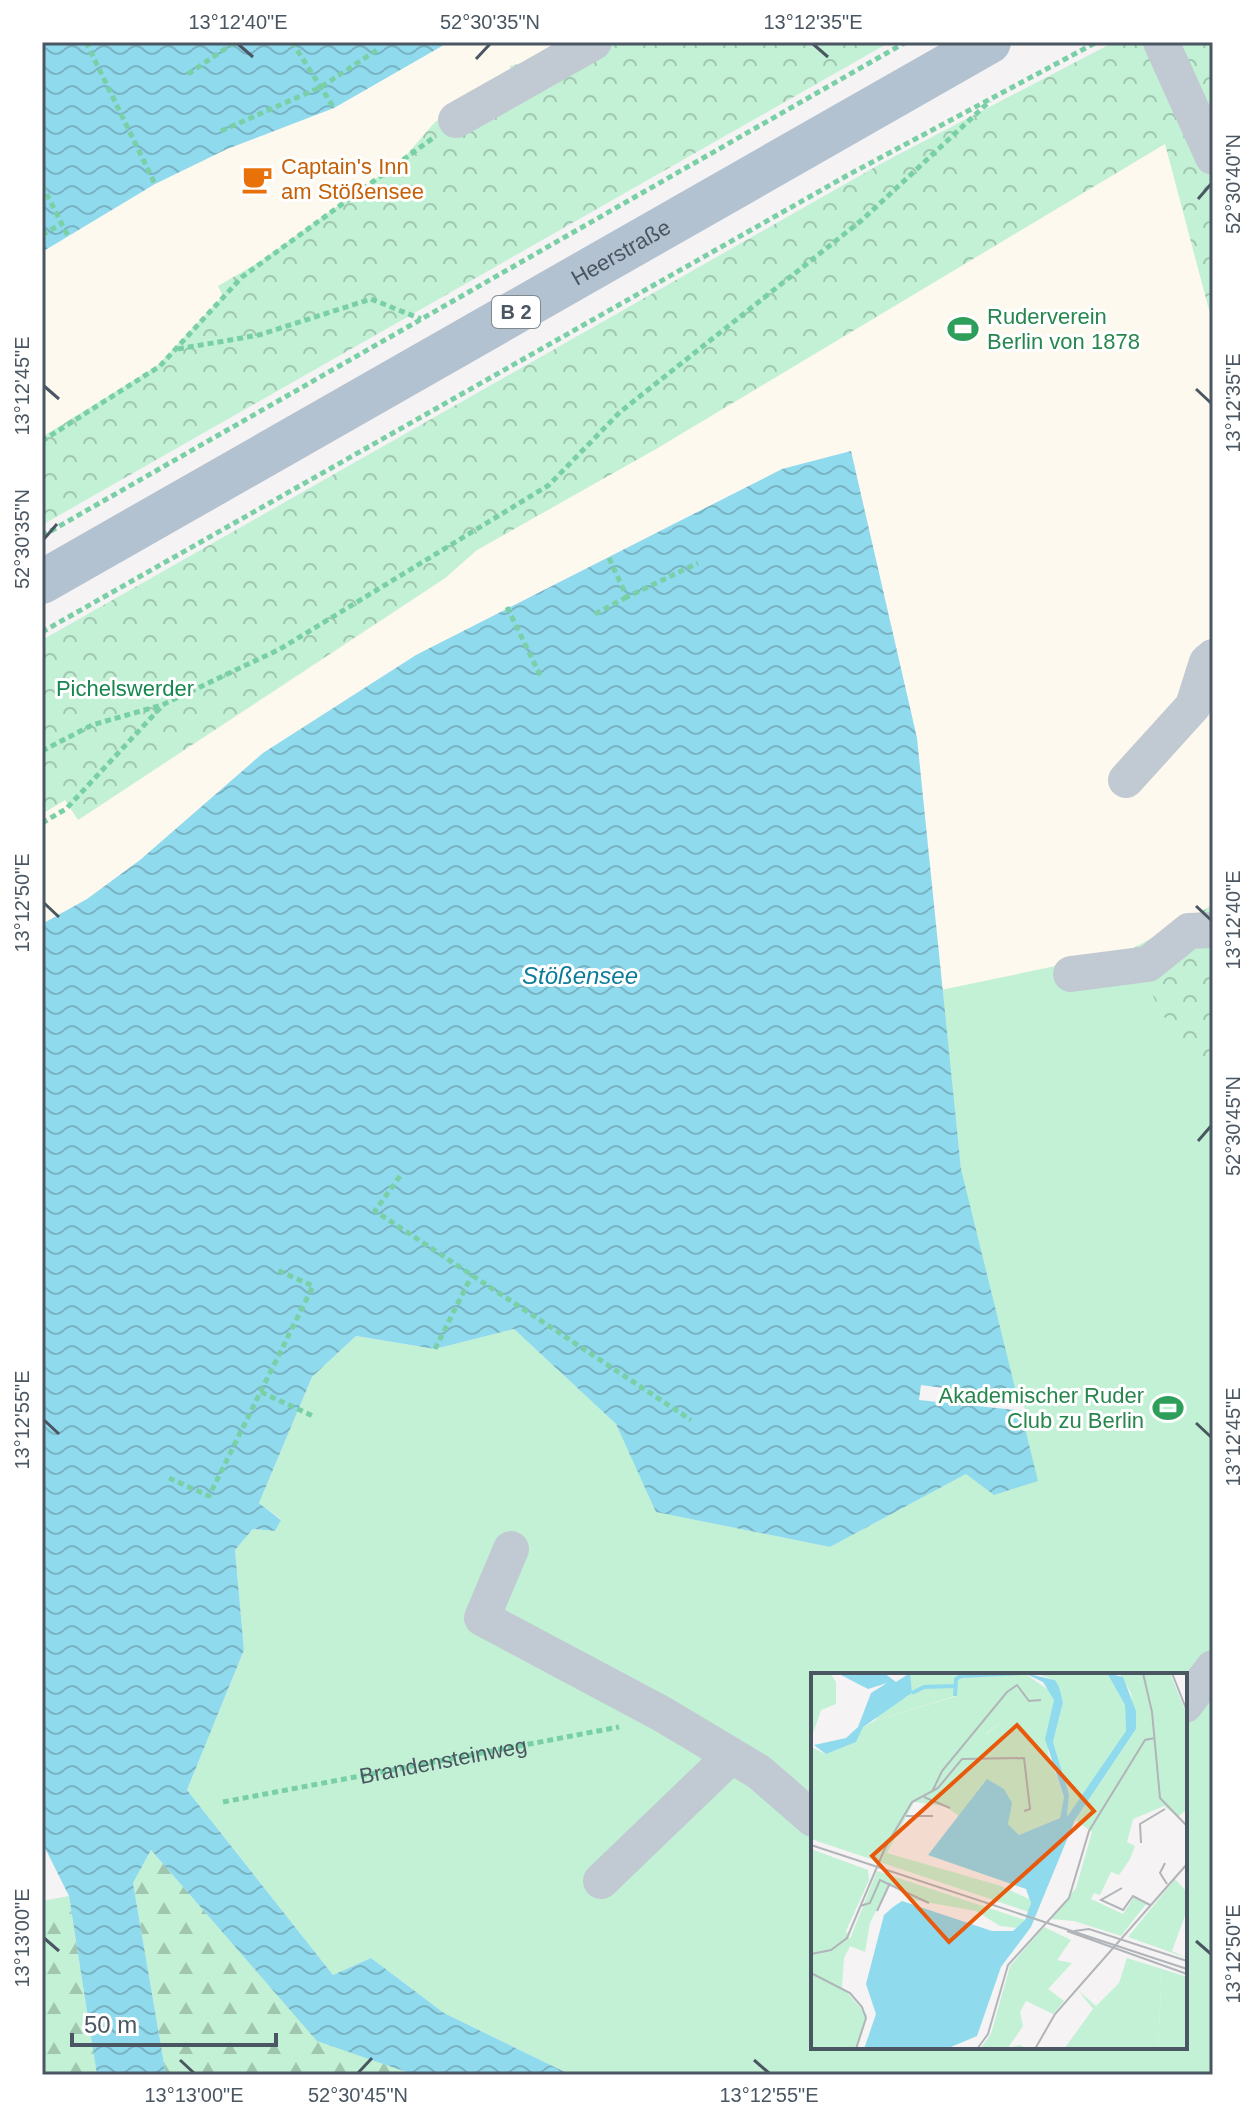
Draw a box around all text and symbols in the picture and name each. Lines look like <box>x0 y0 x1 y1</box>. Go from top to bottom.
text: 13°12'40"E <box>189 11 288 33</box>
text: 52°30'35"N <box>440 11 540 33</box>
text: 13°12'35"E <box>764 11 863 33</box>
text: 52°30'40"N <box>1222 134 1244 234</box>
place label: Captain's Inn am Stößensee <box>281 154 424 204</box>
cafe icon: Captain's Inn am Stößensee <box>240 162 274 196</box>
street label: Heerstraße <box>567 214 675 291</box>
road number: B 2 <box>492 296 540 328</box>
place label: Ruderverein Berlin von 1878 <box>987 304 1140 354</box>
sports icon: Ruderverein Berlin von 1878 <box>946 312 980 346</box>
text: 13°12'45"E <box>11 337 33 436</box>
text: 13°12'35"E <box>1222 354 1244 453</box>
text: 52°30'35"N <box>11 489 33 589</box>
park label: Pichelswerder <box>56 676 194 701</box>
text: 13°12'50"E <box>11 854 33 953</box>
text: 13°12'40"E <box>1222 871 1244 970</box>
water label: Stößensee <box>522 962 638 989</box>
text: 52°30'45"N <box>1222 1076 1244 1176</box>
text: 13°12'55"E <box>11 1371 33 1470</box>
place label: Akademischer Ruder Club zu Berlin <box>939 1383 1144 1433</box>
text: 13°12'45"E <box>1222 1388 1244 1487</box>
sports icon: Akademischer Ruder Club zu Berlin <box>1151 1391 1185 1425</box>
inset map <box>811 1673 1187 2049</box>
street label: Brandensteinweg <box>357 1733 529 1789</box>
text: 13°13'00"E <box>11 1889 33 1988</box>
text: 13°12'50"E <box>1222 1905 1244 2004</box>
scale bar <box>72 1997 276 2047</box>
text: 50 m <box>84 2011 137 2038</box>
text: 13°13'00"E <box>145 2084 244 2106</box>
text: 52°30'45"N <box>308 2084 408 2106</box>
text: 13°12'55"E <box>720 2084 819 2106</box>

